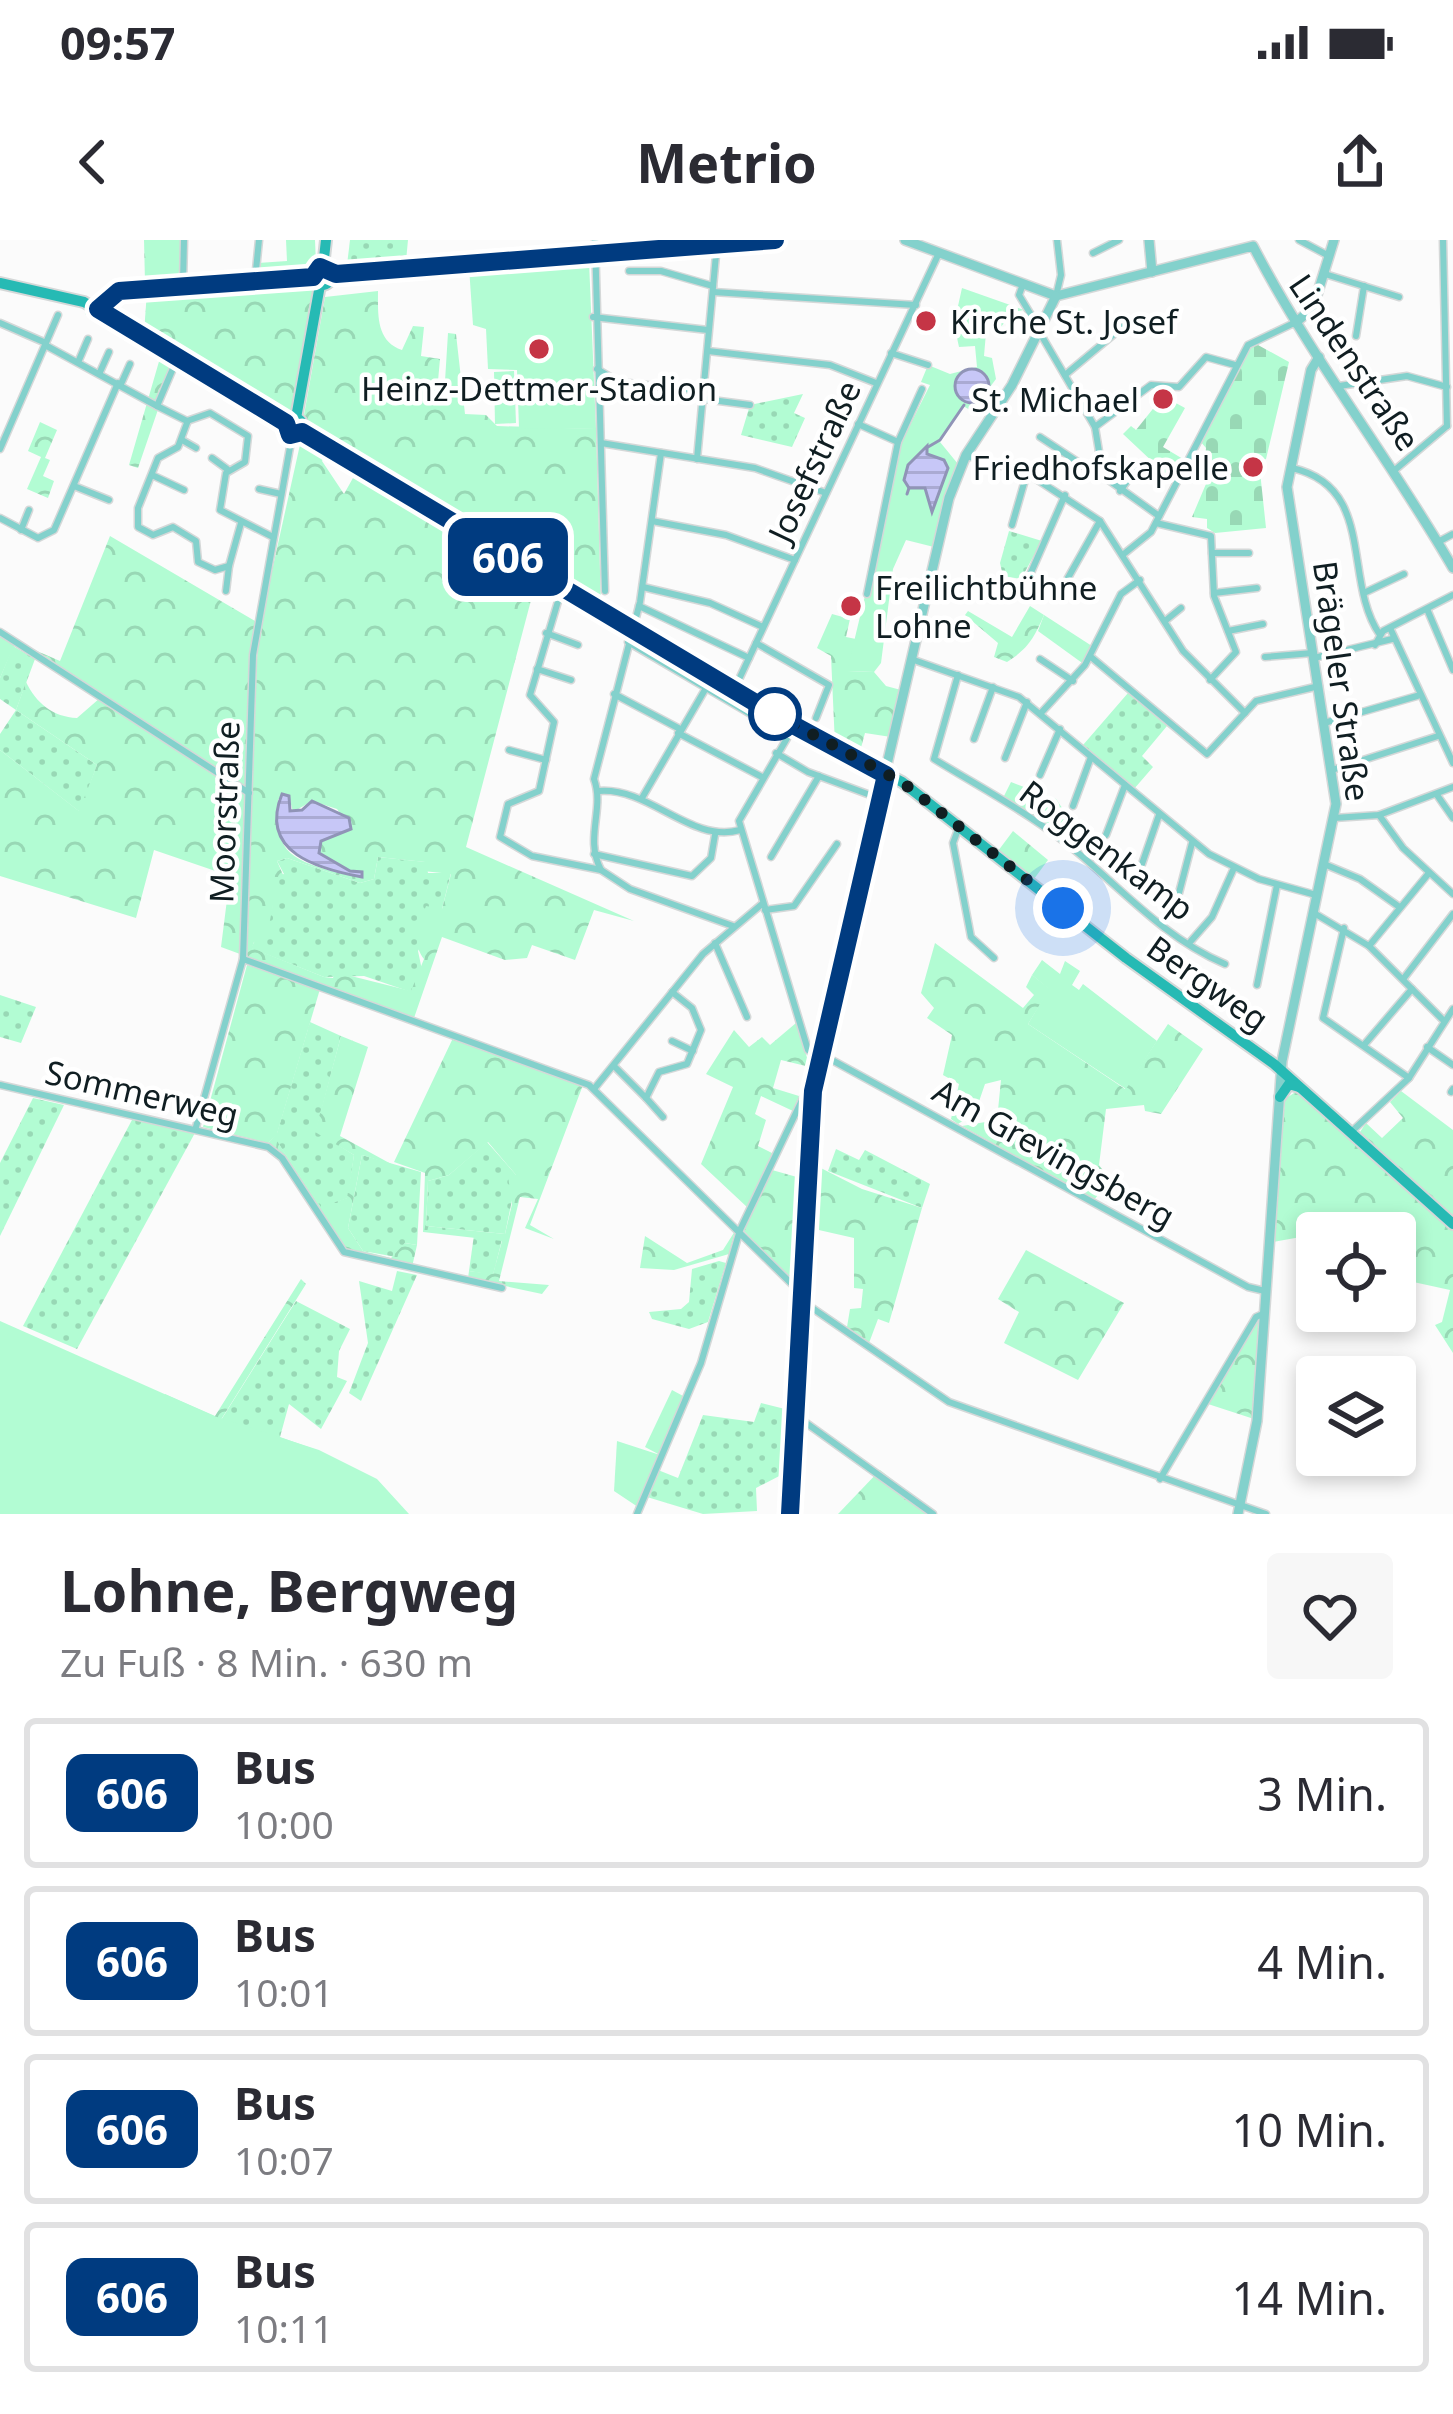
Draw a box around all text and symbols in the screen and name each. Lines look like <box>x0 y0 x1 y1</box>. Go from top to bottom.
text: 09:57 <box>60 12 176 73</box>
text: Metrio <box>636 125 817 199</box>
icon: back <box>60 129 126 195</box>
icon: share <box>1327 129 1393 195</box>
street label: Lindenstraße <box>1279 265 1431 459</box>
place label: Kirche St. Josef <box>950 299 1179 344</box>
marker: Kirche St. Josef <box>913 308 939 334</box>
marker: Heinz-Dettmer-Stadion <box>526 336 552 362</box>
place label: Heinz-Dettmer-Stadion <box>361 366 717 411</box>
street label: Josefstraße <box>756 373 871 552</box>
place label: St. Michael <box>971 377 1139 422</box>
marker: St. Michael <box>1150 386 1176 412</box>
place label: Friedhofskapelle <box>973 445 1229 490</box>
marker: Friedhofskapelle <box>1240 454 1266 480</box>
line badge: 606 <box>439 518 577 596</box>
text: 606 <box>472 528 544 585</box>
street label: Brägeler Straße <box>1303 558 1381 804</box>
place label: Freilichtbühne Lohne <box>875 565 1098 648</box>
marker: Freilichtbühne Lohne <box>838 593 864 619</box>
unlabelled marker <box>750 689 800 739</box>
street label: Moorstraße <box>198 720 250 904</box>
street label: Roggenkamp <box>1011 770 1203 930</box>
your location <box>1033 878 1093 938</box>
street label: Bergweg <box>1138 925 1278 1041</box>
street label: Sommerweg <box>41 1049 243 1137</box>
street label: Am Grevingsberg <box>925 1068 1183 1238</box>
map controls <box>1296 1212 1416 1476</box>
button: locate <box>1296 1212 1416 1332</box>
button: layers <box>1296 1356 1416 1476</box>
text: Lohne, Bergweg <box>60 1551 518 1629</box>
button: heart <box>1267 1553 1393 1679</box>
text: Zu Fuß · 8 Min. · 630 m <box>60 1635 473 1688</box>
text: Bus <box>234 1736 316 1797</box>
text: 3 Min. <box>1257 1763 1387 1824</box>
text: 606 <box>96 1764 168 1821</box>
text: 10:00 <box>234 1797 334 1850</box>
text: Bus <box>234 1904 316 1965</box>
text: 4 Min. <box>1257 1931 1387 1992</box>
text: 606 <box>96 1932 168 1989</box>
text: 10:01 <box>234 1965 334 2018</box>
text: Bus <box>234 2072 316 2133</box>
text: 10 Min. <box>1232 2099 1387 2160</box>
text: 606 <box>96 2100 168 2157</box>
text: 10:07 <box>234 2133 334 2186</box>
text: Bus <box>234 2240 316 2301</box>
text: 14 Min. <box>1232 2267 1387 2328</box>
text: 606 <box>96 2268 168 2325</box>
text: 10:11 <box>234 2301 334 2354</box>

